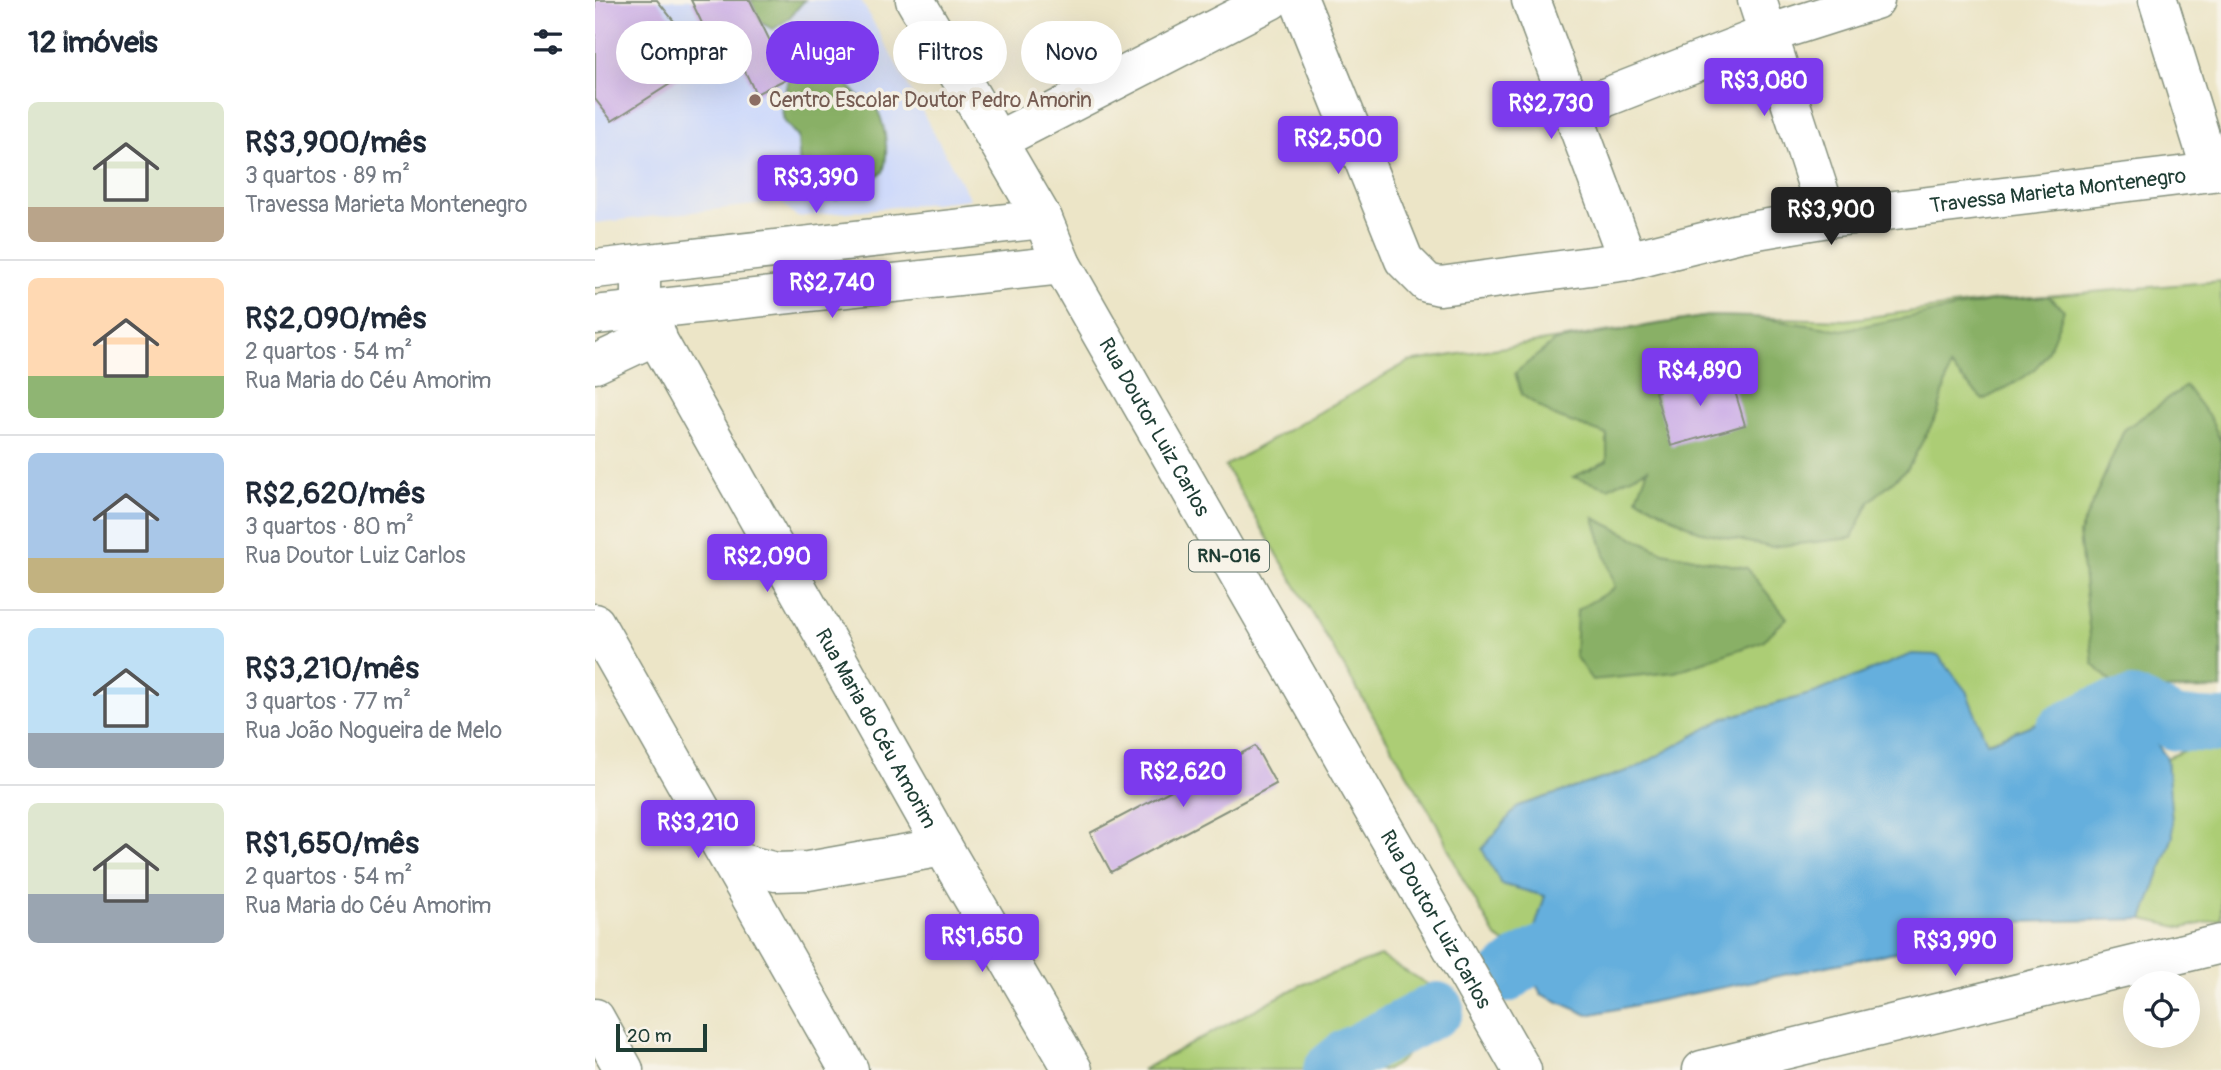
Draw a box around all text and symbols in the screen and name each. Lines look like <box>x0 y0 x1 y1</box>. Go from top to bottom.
chip: Comprar <box>616 21 752 84</box>
chip: Alugar <box>766 21 879 84</box>
chip: Filtros <box>893 21 1007 84</box>
chip: Novo <box>1021 21 1122 84</box>
icon: filters <box>529 23 567 61</box>
text: 12 imóveis <box>28 24 158 61</box>
pin: R$3,080 <box>1699 58 1829 118</box>
text: R$3,080 <box>1720 66 1808 95</box>
pin: R$2,730 <box>1486 82 1616 141</box>
place label: Centro Escolar Doutor Pedro Amorin <box>769 87 1092 114</box>
text: R$2,730 <box>1508 89 1594 118</box>
marker: Centro Escolar Doutor Pedro Amorin <box>747 92 763 108</box>
pin: R$2,500 <box>1273 116 1403 176</box>
text: R$3,900/mês <box>245 124 426 161</box>
text: R$2,500 <box>1294 124 1382 153</box>
icon: home <box>84 130 168 214</box>
pin: R$3,390 <box>751 156 881 215</box>
text: 3 quartos · 89 m² <box>245 161 410 190</box>
street label: Travessa Marieta Montenegro <box>1928 162 2187 219</box>
text: R$3,390 <box>774 163 858 192</box>
pin: R$3,900 <box>1766 188 1896 247</box>
text: Travessa Marieta Montenegro <box>245 190 527 219</box>
text: R$3,900 <box>1787 195 1875 224</box>
pin: R$2,740 <box>767 260 897 320</box>
text: R$2,740 <box>789 268 875 297</box>
text: R$2,090/mês <box>245 300 426 337</box>
icon: home <box>84 306 168 390</box>
street label: Rua Doutor Luiz Carlos <box>1093 333 1217 522</box>
text: 2 quartos · 54 m² <box>245 337 413 366</box>
pin: R$4,890 <box>1635 348 1765 408</box>
text: R$4,890 <box>1658 356 1742 385</box>
text: Rua Maria do Céu Amorim <box>245 366 491 395</box>
text: R$2,620/mês <box>245 475 425 512</box>
icon: home <box>84 481 168 565</box>
text: 3 quartos · 80 m² <box>245 512 414 541</box>
pin: R$2,090 <box>702 534 832 594</box>
road number: RN-016 <box>1189 540 1269 572</box>
text: Rua Doutor Luiz Carlos <box>245 541 466 570</box>
text: R$2,090 <box>723 542 811 571</box>
street label: Rua Maria do Céu Amorim <box>809 624 943 833</box>
text: R$3,210/mês <box>245 650 419 687</box>
icon: home <box>84 656 168 740</box>
text: 3 quartos · 77 m² <box>245 687 411 716</box>
text: Rua João Nogueira de Melo <box>245 716 502 745</box>
pin: R$2,620 <box>1118 750 1248 809</box>
text: R$2,620 <box>1140 757 1226 786</box>
pin: R$3,210 <box>633 800 763 860</box>
text: R$3,210 <box>657 808 739 837</box>
text: R$1,650/mês <box>245 825 419 862</box>
street label: Rua Doutor Luiz Carlos <box>1374 825 1498 1014</box>
icon: home <box>84 831 168 915</box>
text: 2 quartos · 54 m² <box>245 862 413 891</box>
text: Rua Maria do Céu Amorim <box>245 891 491 920</box>
pin: R$1,650 <box>917 914 1047 974</box>
pin: R$3,990 <box>1890 918 2020 978</box>
text: R$1,650 <box>941 922 1023 951</box>
text: R$3,990 <box>1913 926 1997 955</box>
map controls <box>2123 971 2200 1048</box>
button: locate <box>2123 971 2200 1048</box>
scale bar <box>616 1021 707 1053</box>
text: 20 m <box>627 1024 672 1048</box>

